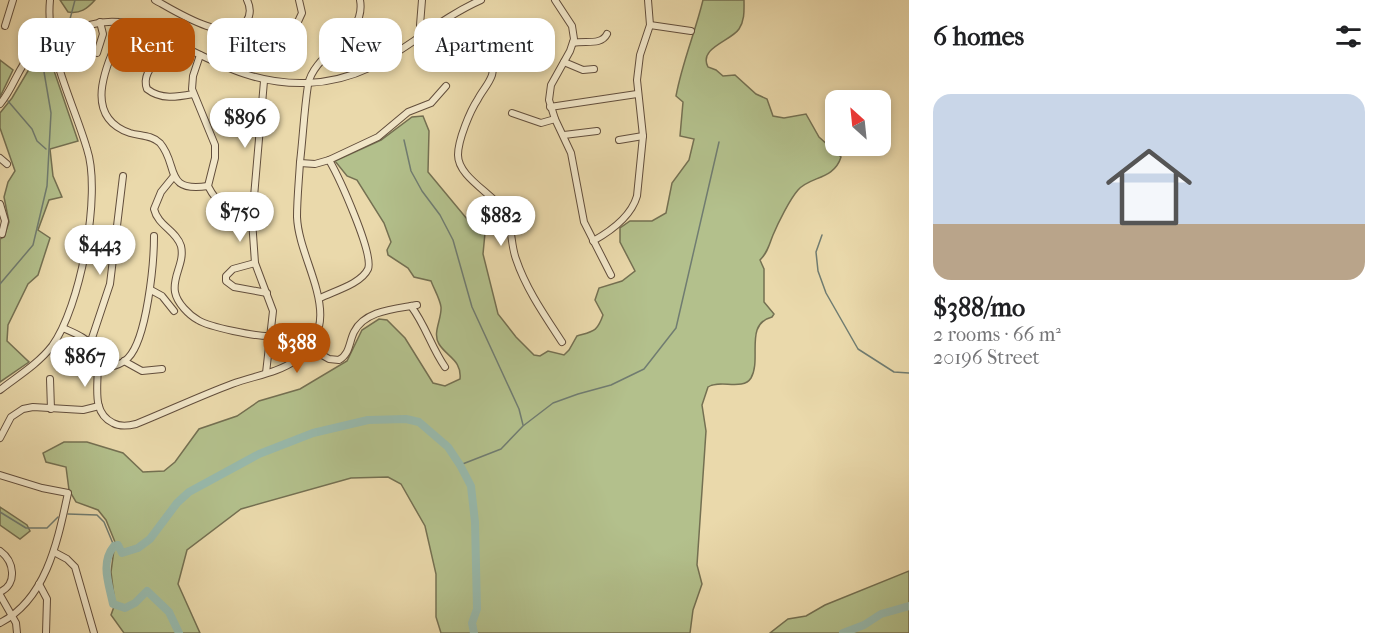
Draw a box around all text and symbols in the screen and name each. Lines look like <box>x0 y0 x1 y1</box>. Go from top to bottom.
chip: Buy <box>18 18 96 72</box>
chip: Rent <box>108 18 195 72</box>
chip: Filters <box>207 18 307 72</box>
chip: New <box>319 18 402 72</box>
chip: Apartment <box>414 18 555 72</box>
icon: filters <box>1332 20 1365 53</box>
text: 6 homes <box>933 21 1024 52</box>
north arrow <box>825 90 891 156</box>
map controls <box>825 90 891 156</box>
pin: $896 <box>209 98 281 149</box>
text: $896 <box>224 106 266 129</box>
icon: home <box>1095 133 1203 241</box>
pin: $750 <box>204 192 276 243</box>
pin: $882 <box>465 196 537 247</box>
text: $750 <box>220 200 260 223</box>
text: $882 <box>480 204 522 227</box>
pin: $443 <box>64 225 136 276</box>
text: $443 <box>79 233 121 256</box>
text: $388/mo <box>933 292 1025 323</box>
pin: $388 <box>261 323 333 374</box>
text: 2 rooms · 66 m² <box>933 323 1061 346</box>
text: $388 <box>277 331 317 354</box>
pin: $867 <box>49 337 121 388</box>
text: $867 <box>64 345 106 368</box>
text: 20196 Street <box>933 346 1040 369</box>

